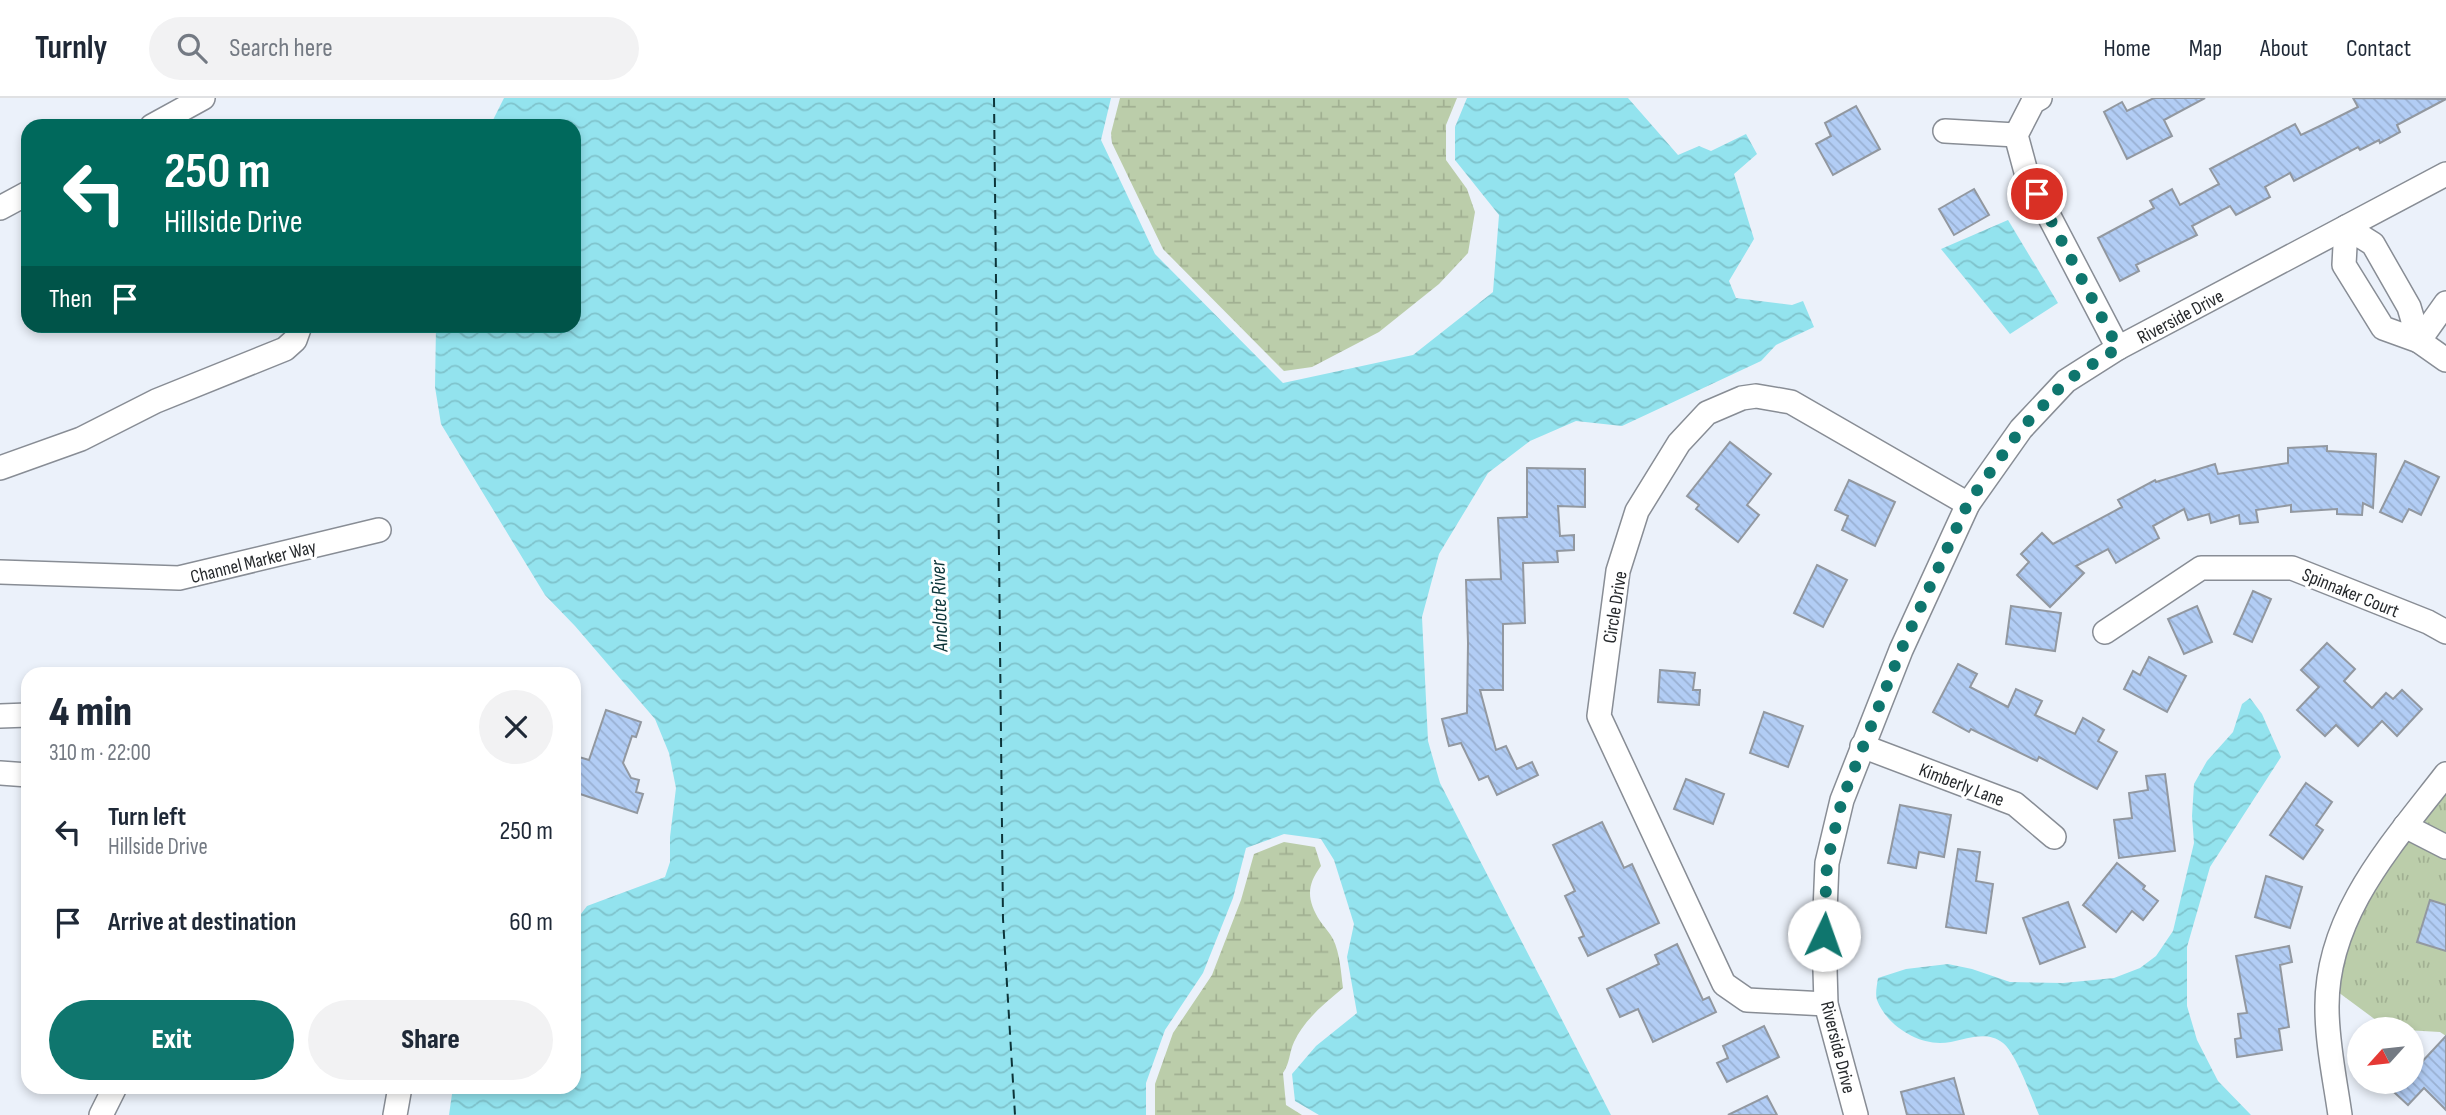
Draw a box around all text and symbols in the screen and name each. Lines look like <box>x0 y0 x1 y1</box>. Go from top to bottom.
search box <box>149 17 639 80</box>
text: Turnly <box>35 28 107 68</box>
icon: search <box>173 29 211 67</box>
text: Search here <box>229 33 333 64</box>
text: Home <box>2103 34 2151 63</box>
text: Map <box>2189 34 2222 63</box>
text: About <box>2260 34 2308 63</box>
text: Contact <box>2346 34 2411 63</box>
text: 250 m <box>164 143 270 202</box>
icon: left <box>49 147 140 238</box>
pin <box>2007 164 2067 224</box>
icon: arrive <box>2018 175 2056 213</box>
text: Hillside Drive <box>164 203 303 242</box>
icon: arrive <box>106 280 144 318</box>
text: Then <box>49 284 92 315</box>
street label: Riverside Drive <box>2134 285 2228 350</box>
street label: Channel Marker Way <box>188 536 319 589</box>
water label: Anclote River <box>925 559 954 653</box>
street label: Spinnaker Court <box>2299 564 2402 623</box>
street label: Circle Drive <box>1598 569 1633 645</box>
text: 4 min <box>49 687 132 738</box>
button: close <box>479 690 553 764</box>
text: 310 m · 22:00 <box>49 739 151 767</box>
street label: Kimberly Lane <box>1916 759 2007 812</box>
text: Turn left <box>108 802 186 833</box>
icon: left <box>49 813 87 851</box>
text: 250 m <box>499 816 553 847</box>
text: Hillside Drive <box>108 833 208 861</box>
position arrow <box>1787 898 1861 972</box>
icon: arrive <box>49 904 87 942</box>
text: Arrive at destination <box>108 907 296 938</box>
text: 60 m <box>509 907 553 938</box>
street label: Riverside Drive <box>1815 999 1860 1096</box>
button: Exit <box>49 1000 294 1080</box>
button: Share <box>308 1000 553 1080</box>
north arrow <box>2347 1017 2424 1094</box>
map controls <box>2347 1017 2424 1094</box>

